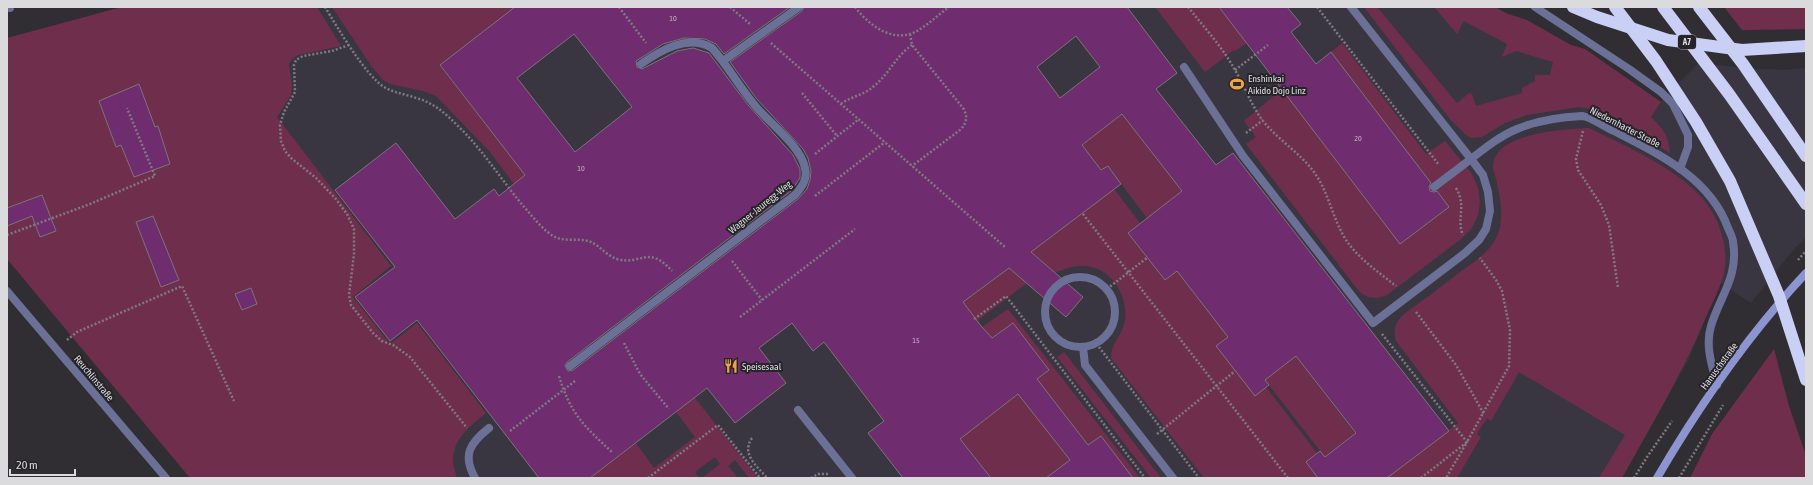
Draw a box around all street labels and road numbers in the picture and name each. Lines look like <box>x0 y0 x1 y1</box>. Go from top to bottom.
road number: A7 <box>1678 35 1696 49</box>
street label: Niedernharter Straße <box>1588 105 1662 150</box>
street label: Wagner-Jauregg-Weg <box>726 178 794 236</box>
street label: Hanuschstraße <box>1698 340 1740 392</box>
street label: Reuchlinstraße <box>72 353 116 403</box>

